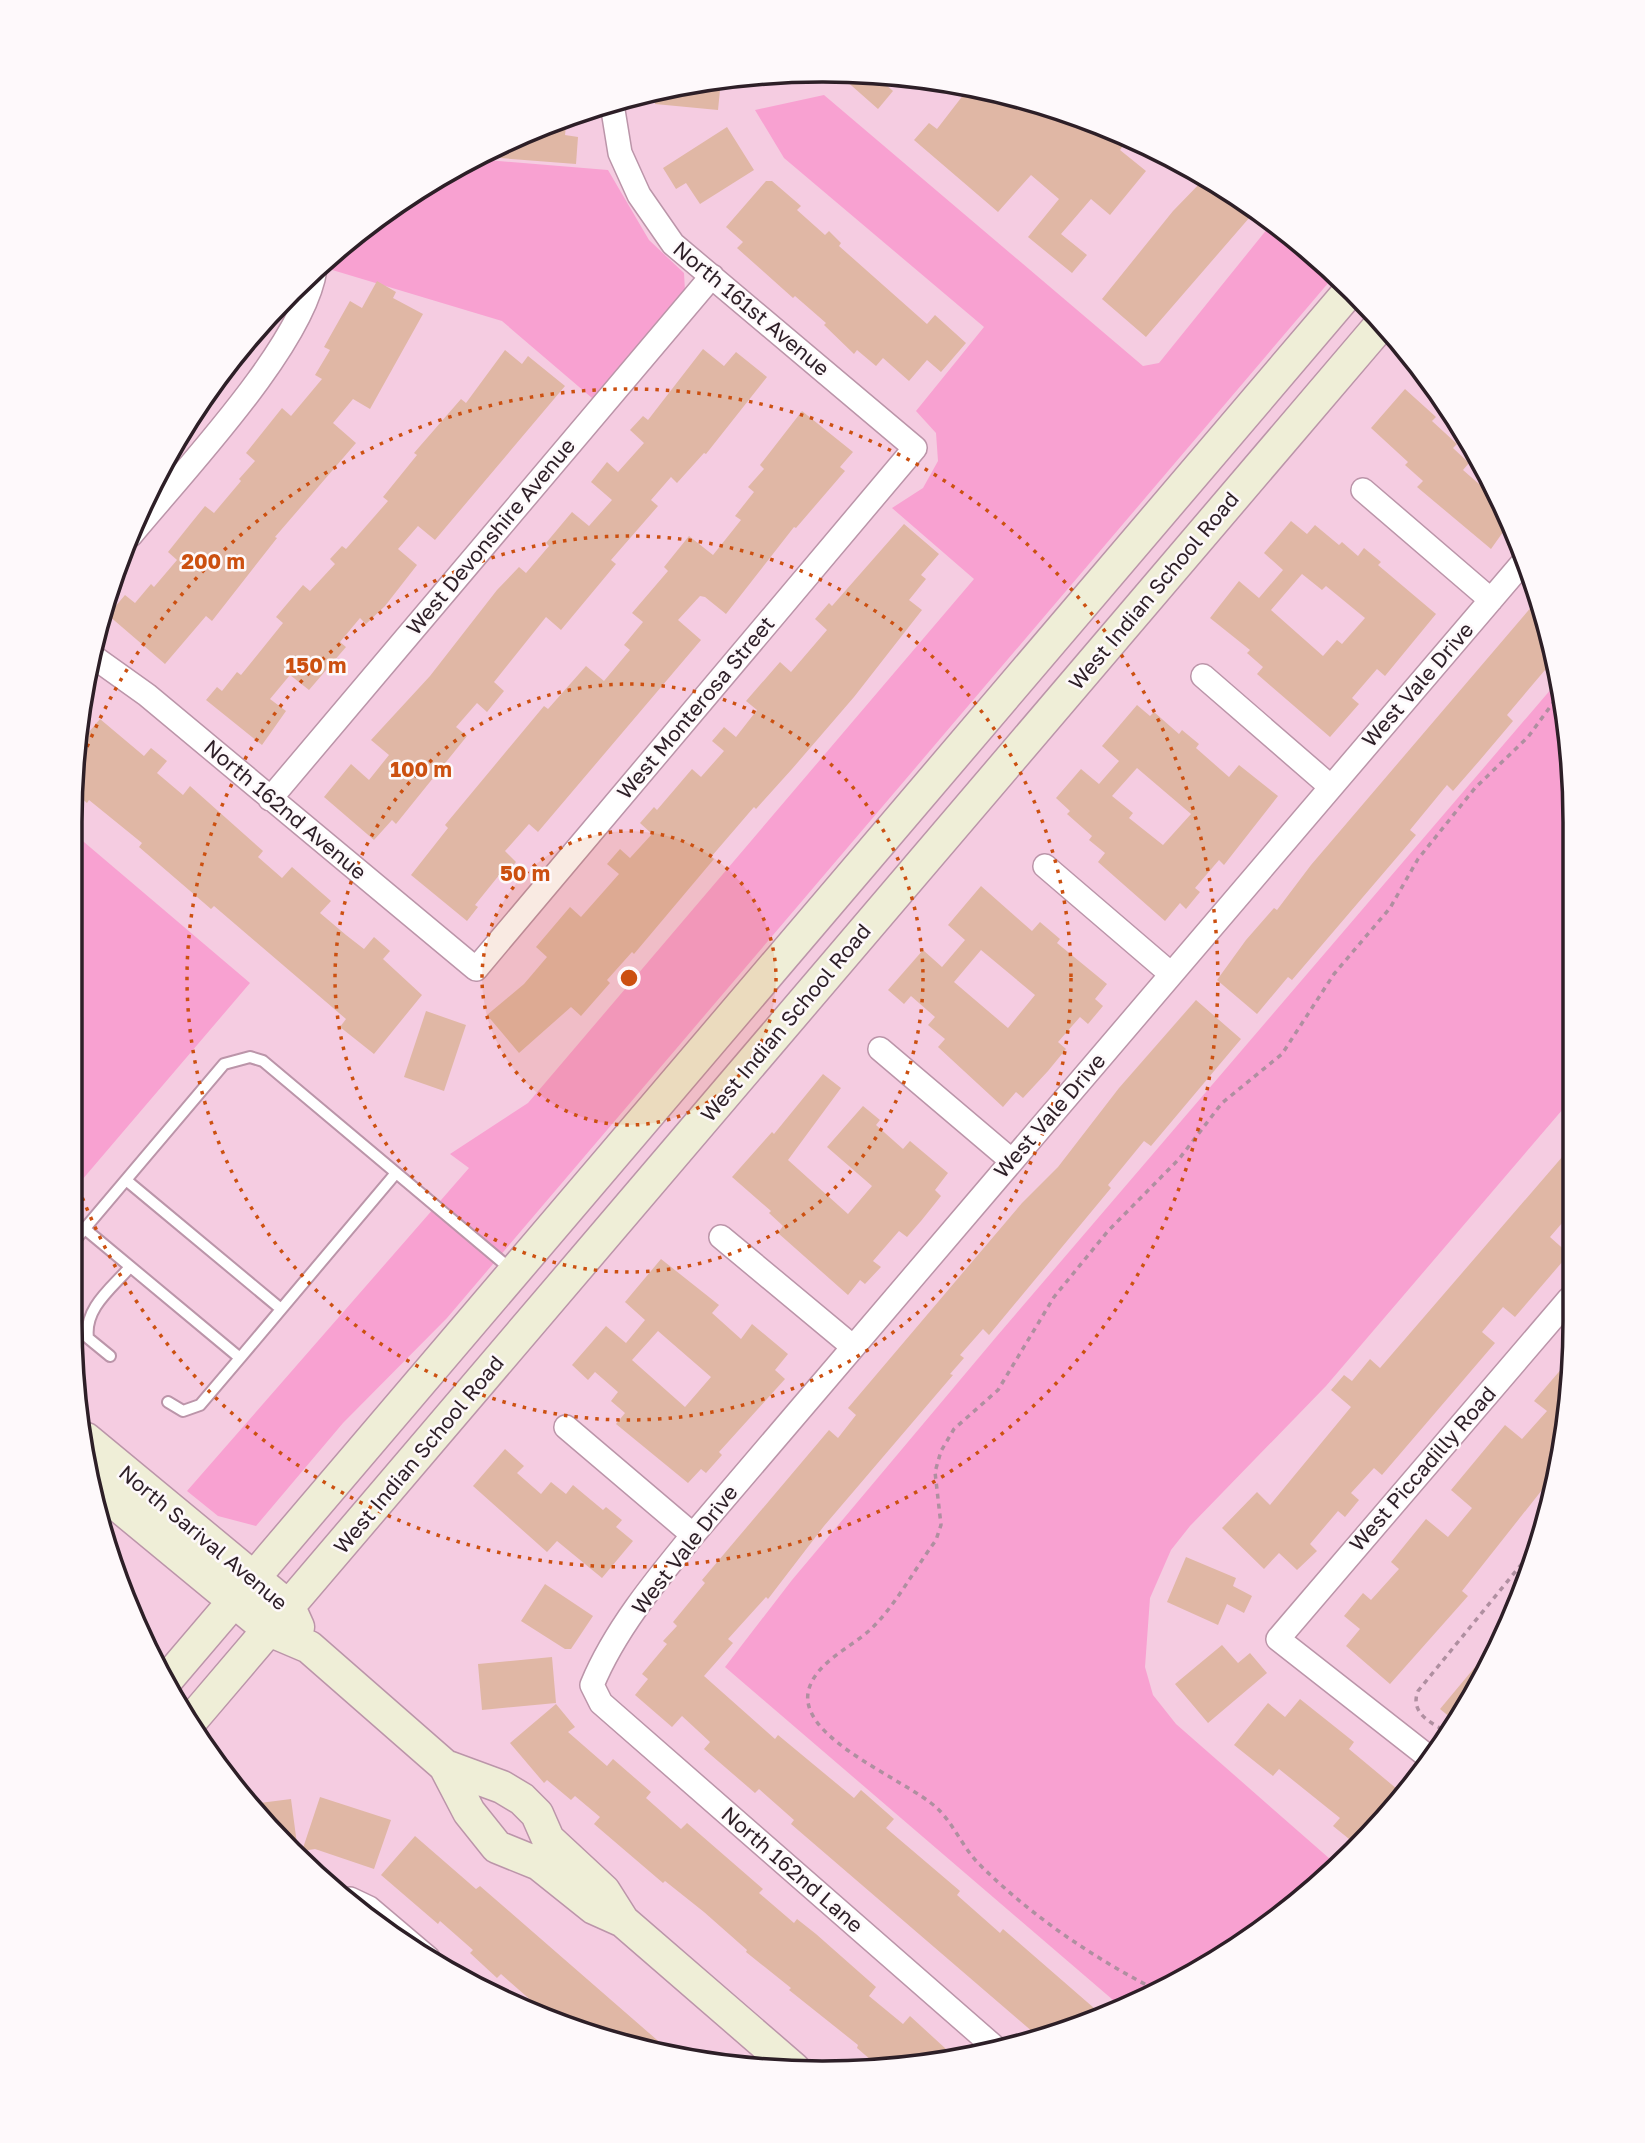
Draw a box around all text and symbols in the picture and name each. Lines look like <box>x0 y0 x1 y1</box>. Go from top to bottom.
street label: North 161st Avenue <box>668 235 835 381</box>
street label: West Devonshire Avenue <box>400 433 580 640</box>
street label: West Indian School Road <box>1063 486 1244 695</box>
text: 200 m <box>181 548 245 574</box>
street label: West Monterosa Street <box>611 610 780 804</box>
street label: West Vale Drive <box>1356 617 1479 752</box>
text: 150 m <box>286 652 346 678</box>
street label: North 162nd Avenue <box>199 734 372 885</box>
text: 100 m <box>390 756 452 782</box>
text: 50 m <box>500 860 550 886</box>
street label: West Indian School Road <box>695 918 876 1127</box>
centre of rings <box>617 966 641 990</box>
street label: West Vale Drive <box>988 1048 1111 1183</box>
street label: West Indian School Road <box>328 1350 509 1559</box>
street label: West Piccadilly Road <box>1343 1380 1501 1556</box>
street label: North Sarival Avenue <box>114 1459 293 1615</box>
street label: West Vale Drive <box>626 1480 743 1619</box>
street label: North 162nd Lane <box>717 1801 869 1938</box>

